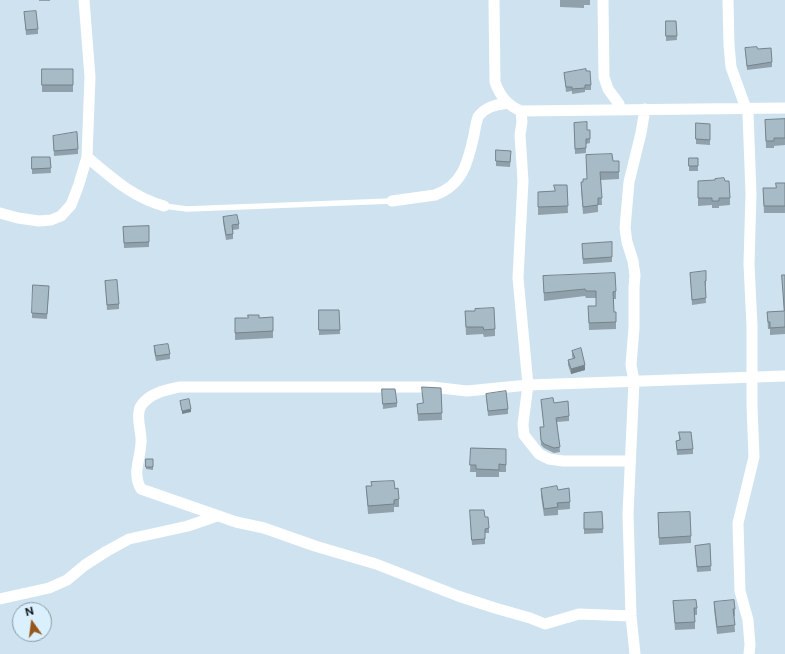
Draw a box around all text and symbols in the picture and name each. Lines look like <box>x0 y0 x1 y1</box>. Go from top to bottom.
north arrow <box>12 602 52 642</box>
text: N <box>24 604 35 618</box>

